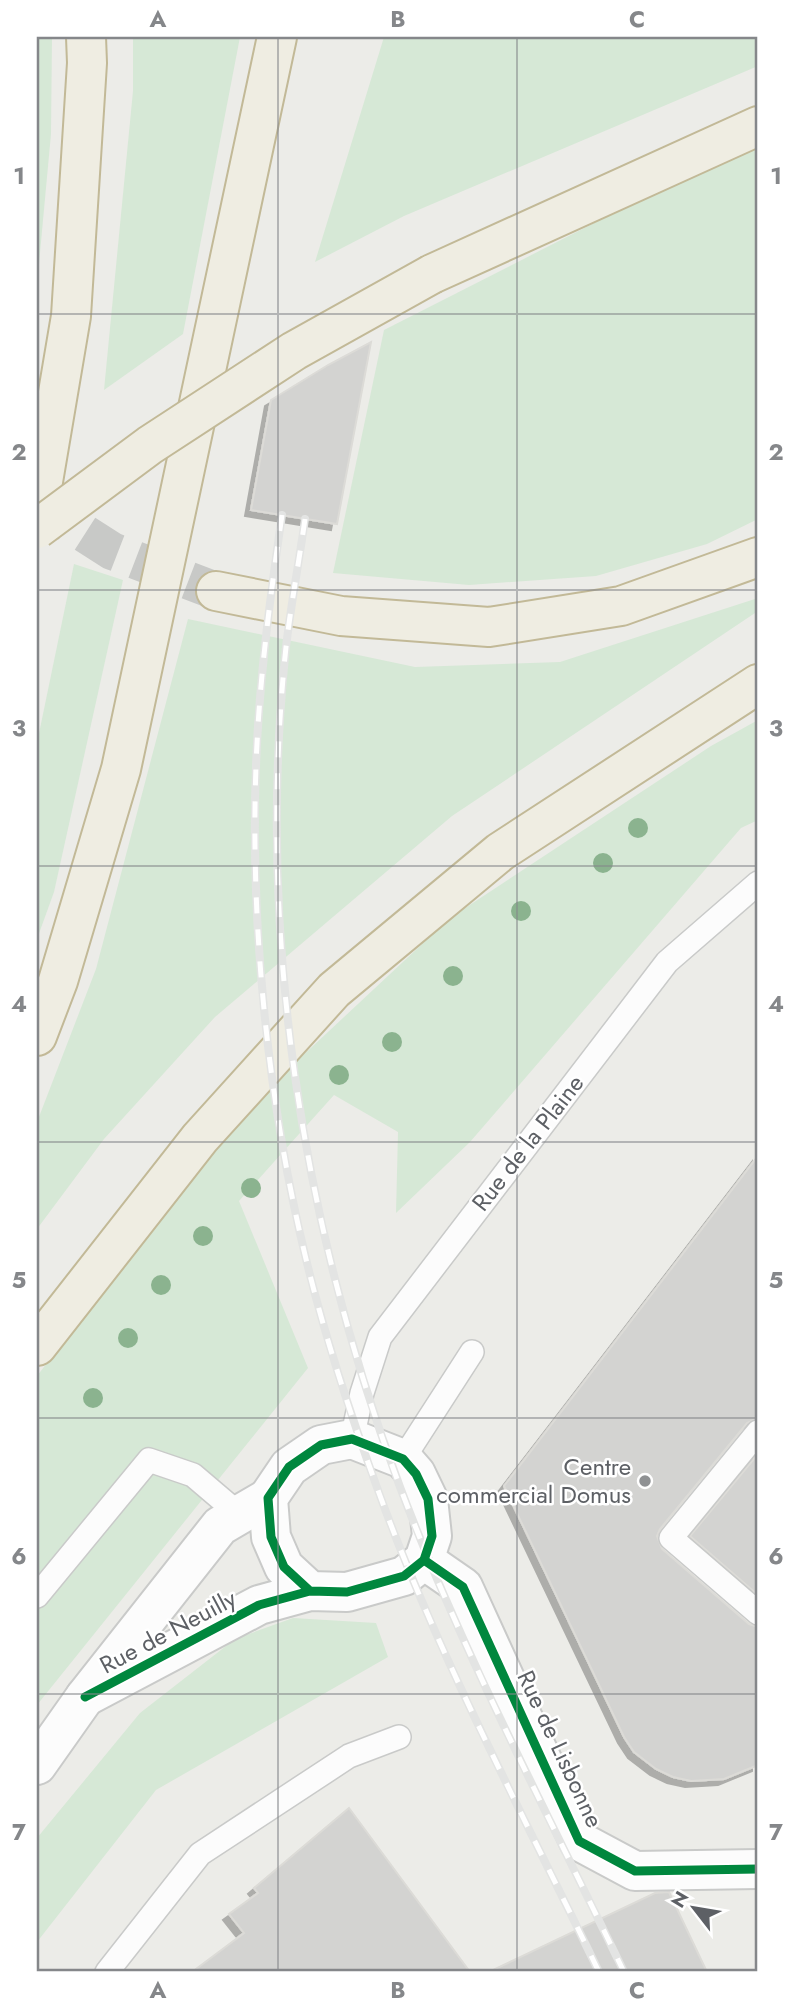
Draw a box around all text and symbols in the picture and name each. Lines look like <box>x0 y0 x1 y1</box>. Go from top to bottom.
text: A <box>149 2 167 36</box>
text: B <box>390 2 406 36</box>
text: C <box>629 2 645 36</box>
text: 1 <box>13 159 25 193</box>
text: 1 <box>770 159 782 193</box>
text: 2 <box>11 435 27 469</box>
text: 2 <box>768 435 784 469</box>
text: 3 <box>12 711 26 745</box>
text: 3 <box>769 711 783 745</box>
text: 4 <box>11 987 27 1021</box>
text: 4 <box>768 987 784 1021</box>
street label: Rue de la Plaine <box>463 1067 592 1218</box>
text: 5 <box>12 1263 26 1297</box>
text: 5 <box>769 1263 783 1297</box>
place label: Centre commercial Domus <box>436 1449 631 1512</box>
marker: Centre commercial Domus <box>637 1473 653 1489</box>
text: 6 <box>11 1539 27 1573</box>
text: 6 <box>768 1539 784 1573</box>
street label: Rue de Neuilly <box>93 1581 243 1682</box>
street label: Rue de Lisbonne <box>509 1664 612 1833</box>
text: 7 <box>12 1815 26 1849</box>
text: 7 <box>769 1815 783 1849</box>
north arrow <box>658 1872 728 1942</box>
text: N <box>664 1886 695 1913</box>
text: A <box>149 1973 167 2007</box>
text: B <box>390 1973 406 2007</box>
text: C <box>629 1973 645 2007</box>

